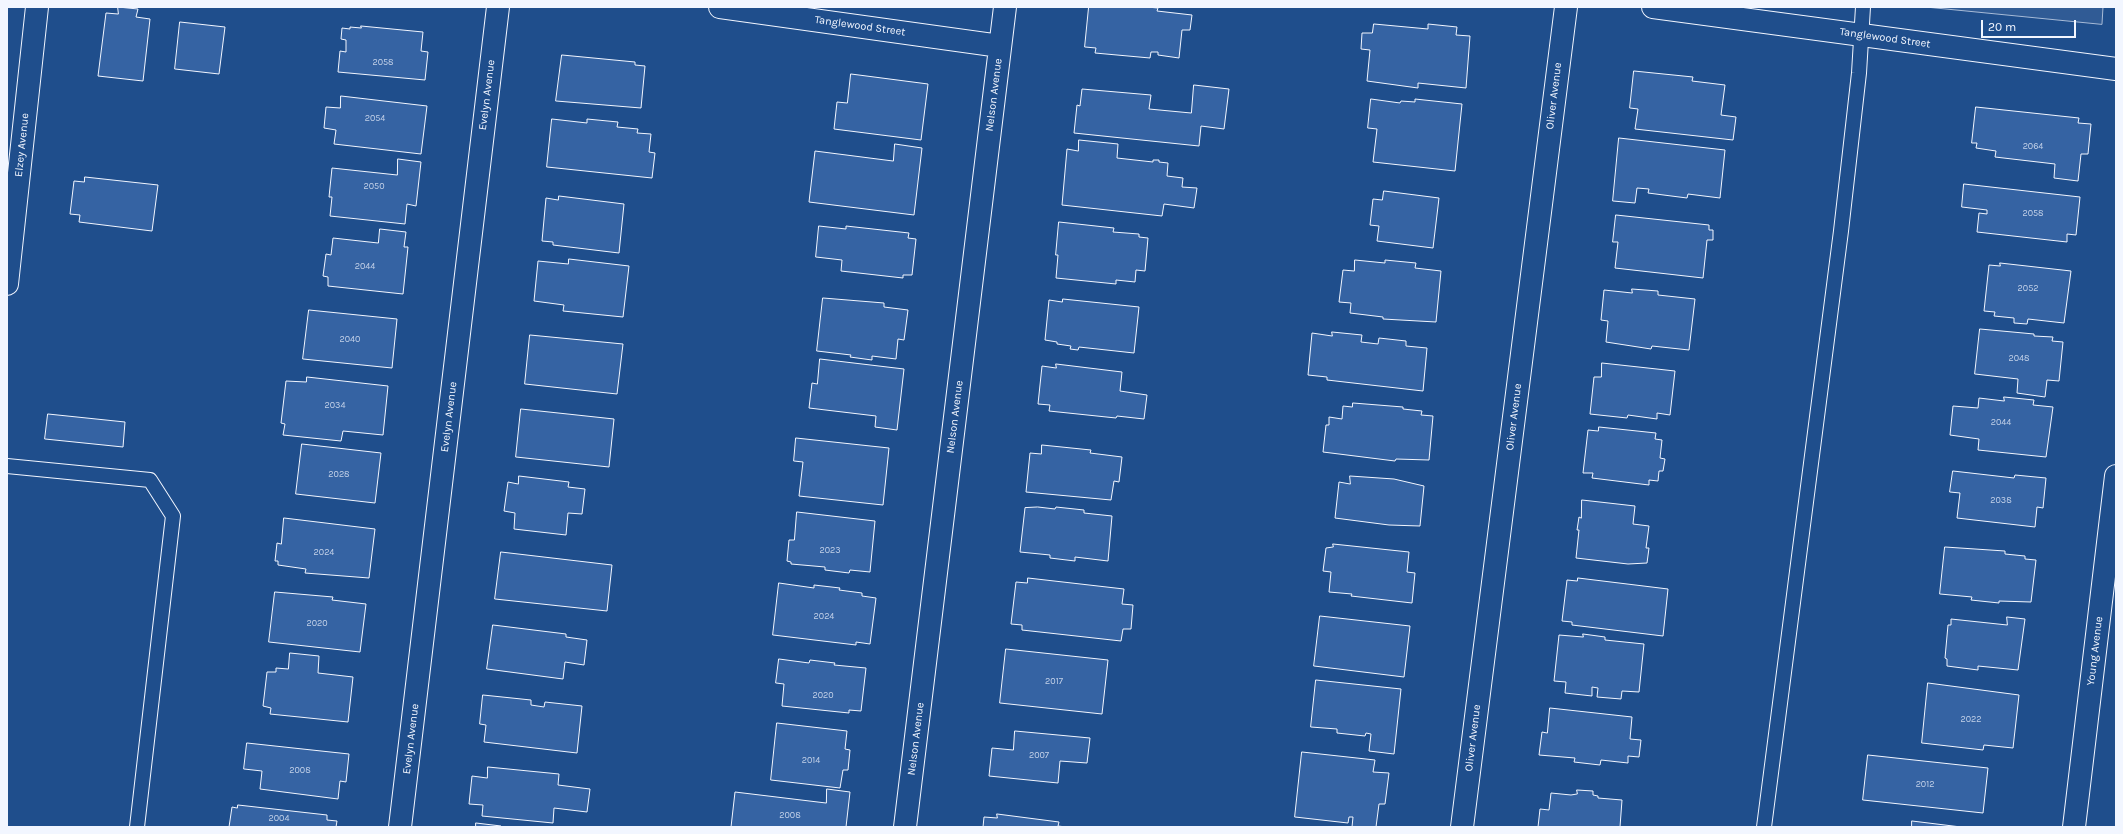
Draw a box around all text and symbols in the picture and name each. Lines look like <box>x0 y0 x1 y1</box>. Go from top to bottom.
scale bar <box>1983 12 2078 38</box>
street label: Tanglewood Street <box>814 13 906 39</box>
text: 20 m <box>1988 20 2016 34</box>
street label: Tanglewood Street <box>1839 25 1931 51</box>
house number: 2058 <box>372 57 394 67</box>
street label: Nelson Avenue <box>983 58 1005 132</box>
street label: Evelyn Avenue <box>476 59 498 131</box>
street label: Oliver Avenue <box>1543 62 1565 130</box>
street label: Elzey Avenue <box>12 112 32 178</box>
house number: 2054 <box>365 113 385 123</box>
house number: 2064 <box>2023 141 2043 151</box>
house number: 2050 <box>364 181 384 191</box>
house number: 2058 <box>2022 208 2044 218</box>
house number: 2044 <box>355 261 375 271</box>
house number: 2052 <box>2018 283 2038 293</box>
house number: 2040 <box>340 334 360 344</box>
house number: 2048 <box>2008 353 2030 363</box>
street label: Nelson Avenue <box>944 380 966 454</box>
street label: Evelyn Avenue <box>438 381 460 453</box>
street label: Oliver Avenue <box>1503 383 1525 451</box>
house number: 2034 <box>325 400 345 410</box>
house number: 2044 <box>1991 417 2011 427</box>
house number: 2028 <box>328 469 350 479</box>
house number: 2038 <box>1990 495 2012 505</box>
house number: 2023 <box>819 545 841 555</box>
house number: 2024 <box>314 547 334 557</box>
house number: 2024 <box>814 611 834 621</box>
street label: Young Avenue <box>2084 616 2106 686</box>
house number: 2020 <box>306 618 328 628</box>
house number: 2017 <box>1045 676 1063 686</box>
house number: 2020 <box>812 690 834 700</box>
street label: Nelson Avenue <box>905 702 927 776</box>
street label: Evelyn Avenue <box>400 703 422 775</box>
street label: Oliver Avenue <box>1462 704 1484 772</box>
house number: 2022 <box>1961 714 1981 724</box>
house number: 2007 <box>1029 750 1049 760</box>
house number: 2014 <box>802 755 820 765</box>
house number: 2008 <box>289 765 311 775</box>
house number: 2012 <box>1916 779 1934 789</box>
house number: 2008 <box>779 810 801 820</box>
house number: 2004 <box>269 813 289 823</box>

